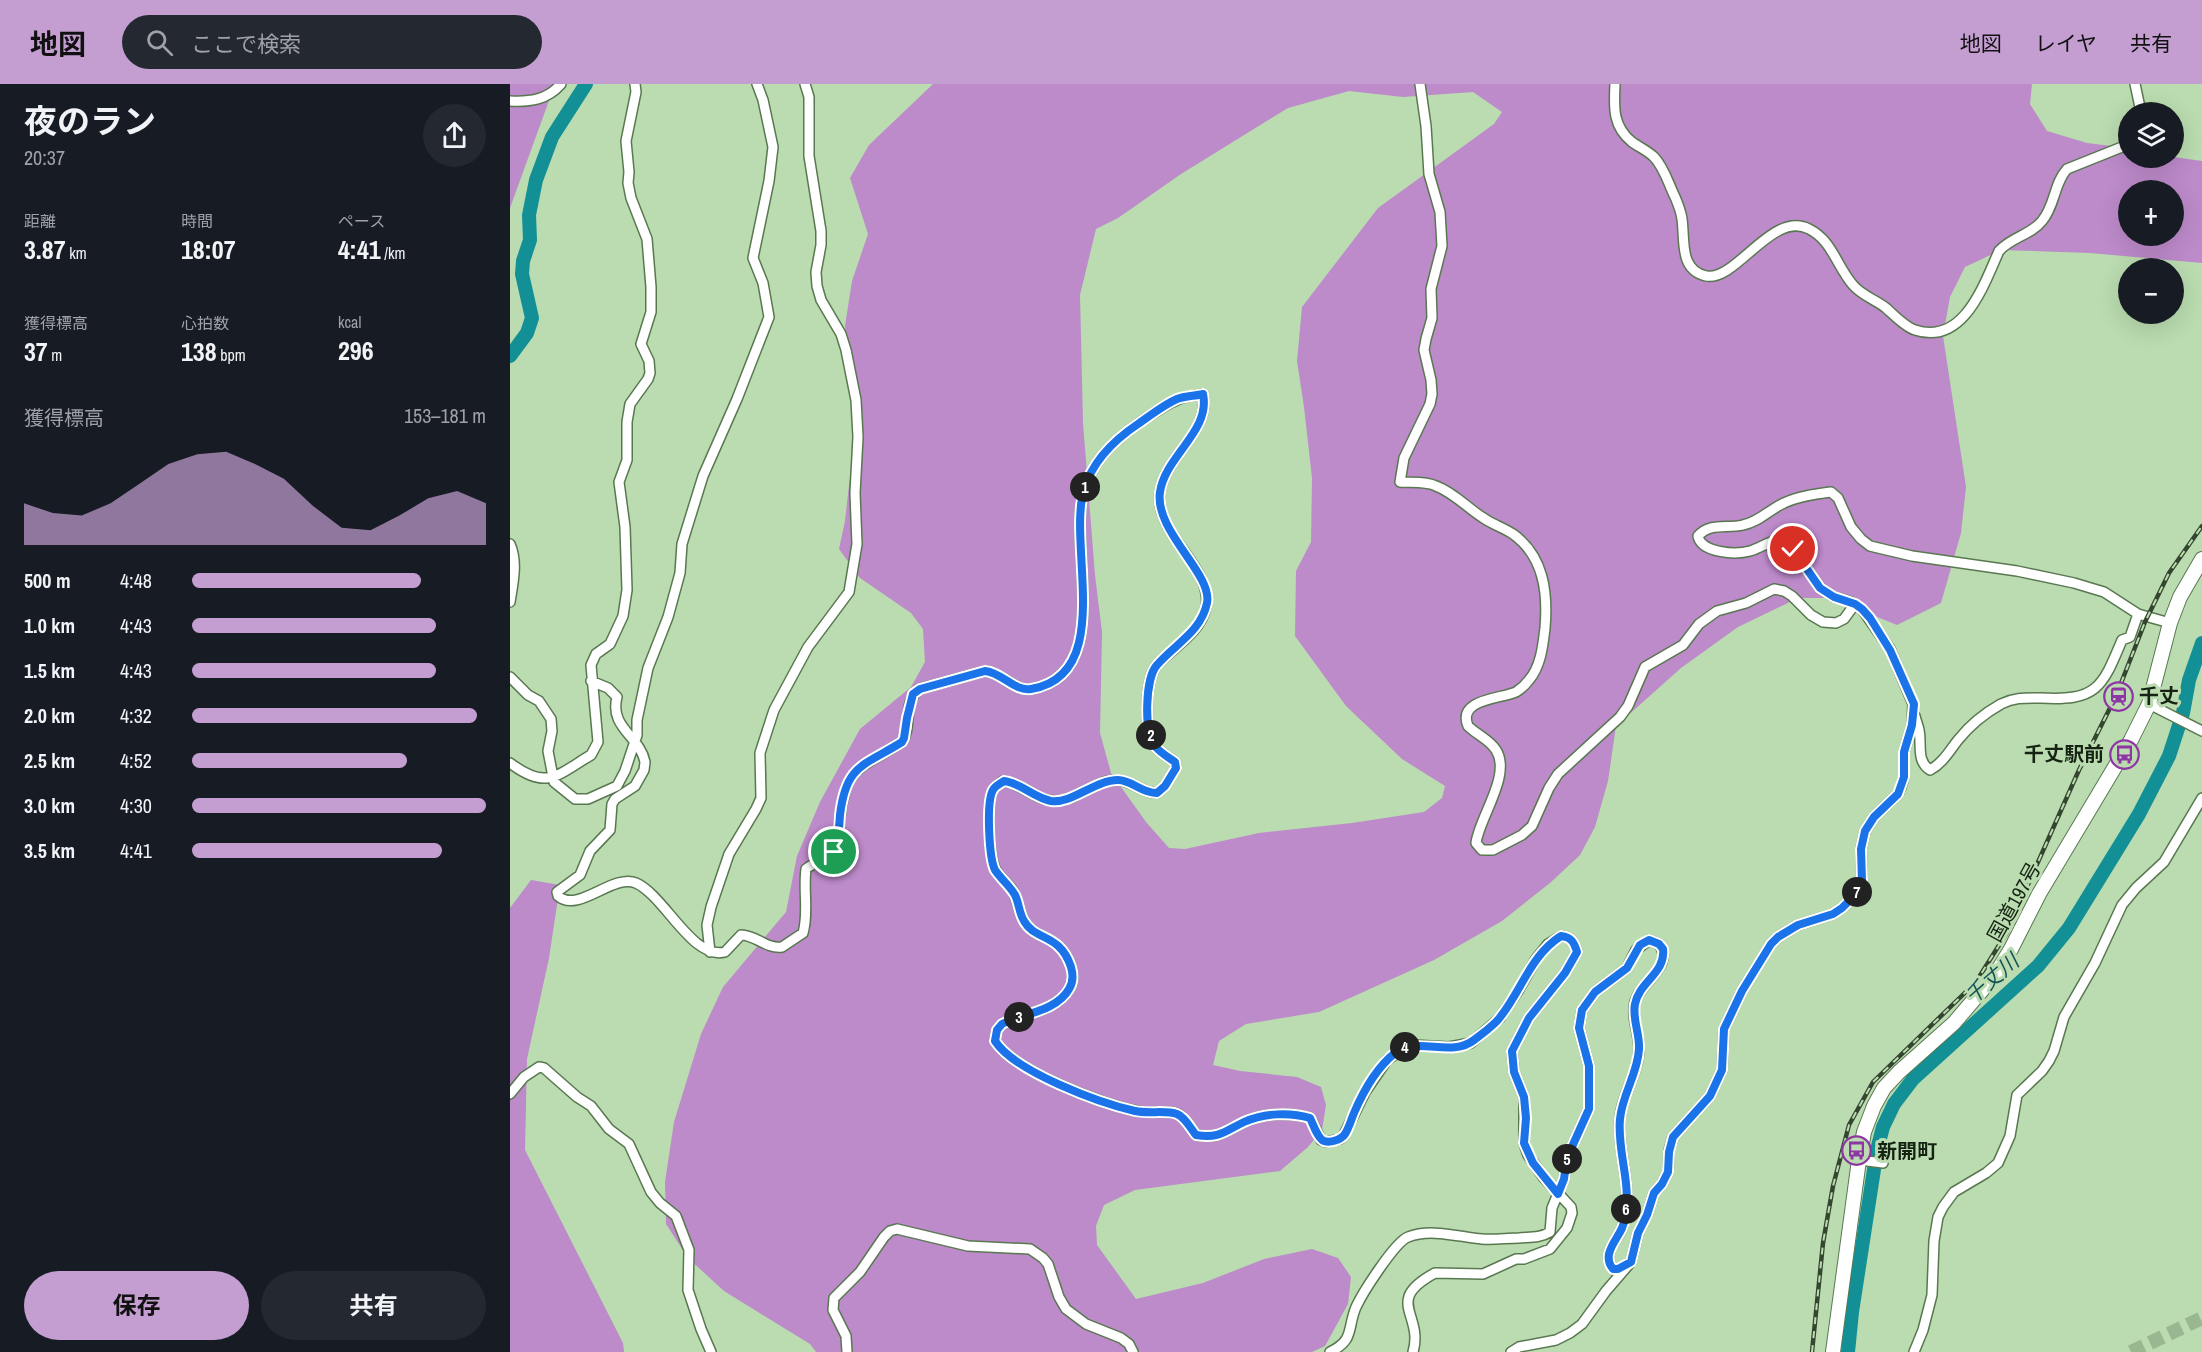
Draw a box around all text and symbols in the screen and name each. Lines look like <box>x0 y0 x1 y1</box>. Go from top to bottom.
search box <box>122 15 542 69</box>
text: 地図 <box>30 25 86 63</box>
icon: search <box>143 26 176 59</box>
text: ここで検索 <box>191 29 301 59</box>
text: 地図 <box>1960 29 2002 58</box>
text: レイヤ <box>2035 29 2097 58</box>
text: 共有 <box>2130 29 2172 58</box>
text: 夜のラン <box>24 99 156 143</box>
map controls <box>2118 102 2184 324</box>
button: layers <box>2118 102 2184 168</box>
button: share <box>423 104 486 167</box>
text: 20:37 <box>24 144 65 171</box>
button: + <box>2118 180 2184 246</box>
text: 距離 <box>24 210 56 232</box>
text: 時間 <box>181 210 213 232</box>
text: ペース <box>338 210 385 232</box>
text: 3.87 <box>24 232 66 267</box>
text: 18:07 <box>181 232 236 267</box>
text: 4:41 <box>338 232 381 267</box>
text: km <box>66 242 87 264</box>
text: /km <box>381 242 405 264</box>
button: − <box>2118 258 2184 324</box>
text: kcal <box>338 311 361 333</box>
text: 獲得標高 <box>24 312 88 334</box>
text: 心拍数 <box>181 312 229 334</box>
text: 296 <box>338 333 374 368</box>
text: 37 <box>24 334 48 369</box>
text: 138 <box>181 334 217 369</box>
text: m <box>48 344 62 366</box>
text: bpm <box>217 344 246 366</box>
text: 153–181 m <box>404 402 486 429</box>
text: 獲得標高 <box>24 404 104 431</box>
pin: 1 <box>1070 472 1100 502</box>
text: 1 <box>1081 476 1089 498</box>
pin <box>1767 523 1818 574</box>
icon: check <box>1776 532 1809 565</box>
text: 500 m <box>24 567 71 594</box>
text: 4:48 <box>120 567 152 594</box>
text: 1.0 km <box>24 612 75 639</box>
text: 4:43 <box>120 612 152 639</box>
text: 1.5 km <box>24 657 75 684</box>
text: 4:43 <box>120 657 152 684</box>
station icon: 千丈 <box>2102 680 2134 712</box>
place label: 千丈 <box>2139 682 2179 709</box>
text: 2.0 km <box>24 702 75 729</box>
text: 4:32 <box>120 702 152 729</box>
pin: 2 <box>1136 720 1166 750</box>
text: 2 <box>1147 724 1155 746</box>
bus stop icon: 千丈駅前 <box>2109 738 2141 770</box>
place label: 千丈駅前 <box>2024 740 2104 767</box>
text: 2.5 km <box>24 747 75 774</box>
text: 4:52 <box>120 747 152 774</box>
text: 3.0 km <box>24 792 75 819</box>
text: 4:30 <box>120 792 152 819</box>
pin <box>808 826 859 877</box>
icon: arrive <box>817 835 850 868</box>
text: 3.5 km <box>24 837 75 864</box>
text: 4:41 <box>120 837 152 864</box>
street label: 国道197号 <box>1981 857 2047 947</box>
pin: 7 <box>1842 877 1872 907</box>
text: 7 <box>1853 881 1861 903</box>
water label: 千丈川 <box>1958 946 2026 1010</box>
pin: 3 <box>1004 1002 1034 1032</box>
text: 3 <box>1015 1006 1023 1028</box>
pin: 4 <box>1390 1032 1420 1062</box>
text: 4 <box>1401 1036 1409 1058</box>
bus stop icon: 新開町 <box>1840 1135 1872 1167</box>
place label: 新開町 <box>1877 1137 1937 1164</box>
pin: 5 <box>1552 1144 1582 1174</box>
text: 5 <box>1563 1148 1571 1170</box>
pin: 6 <box>1611 1194 1641 1224</box>
text: 6 <box>1622 1198 1630 1220</box>
button: 保存 <box>24 1271 249 1340</box>
button: 共有 <box>261 1271 486 1340</box>

